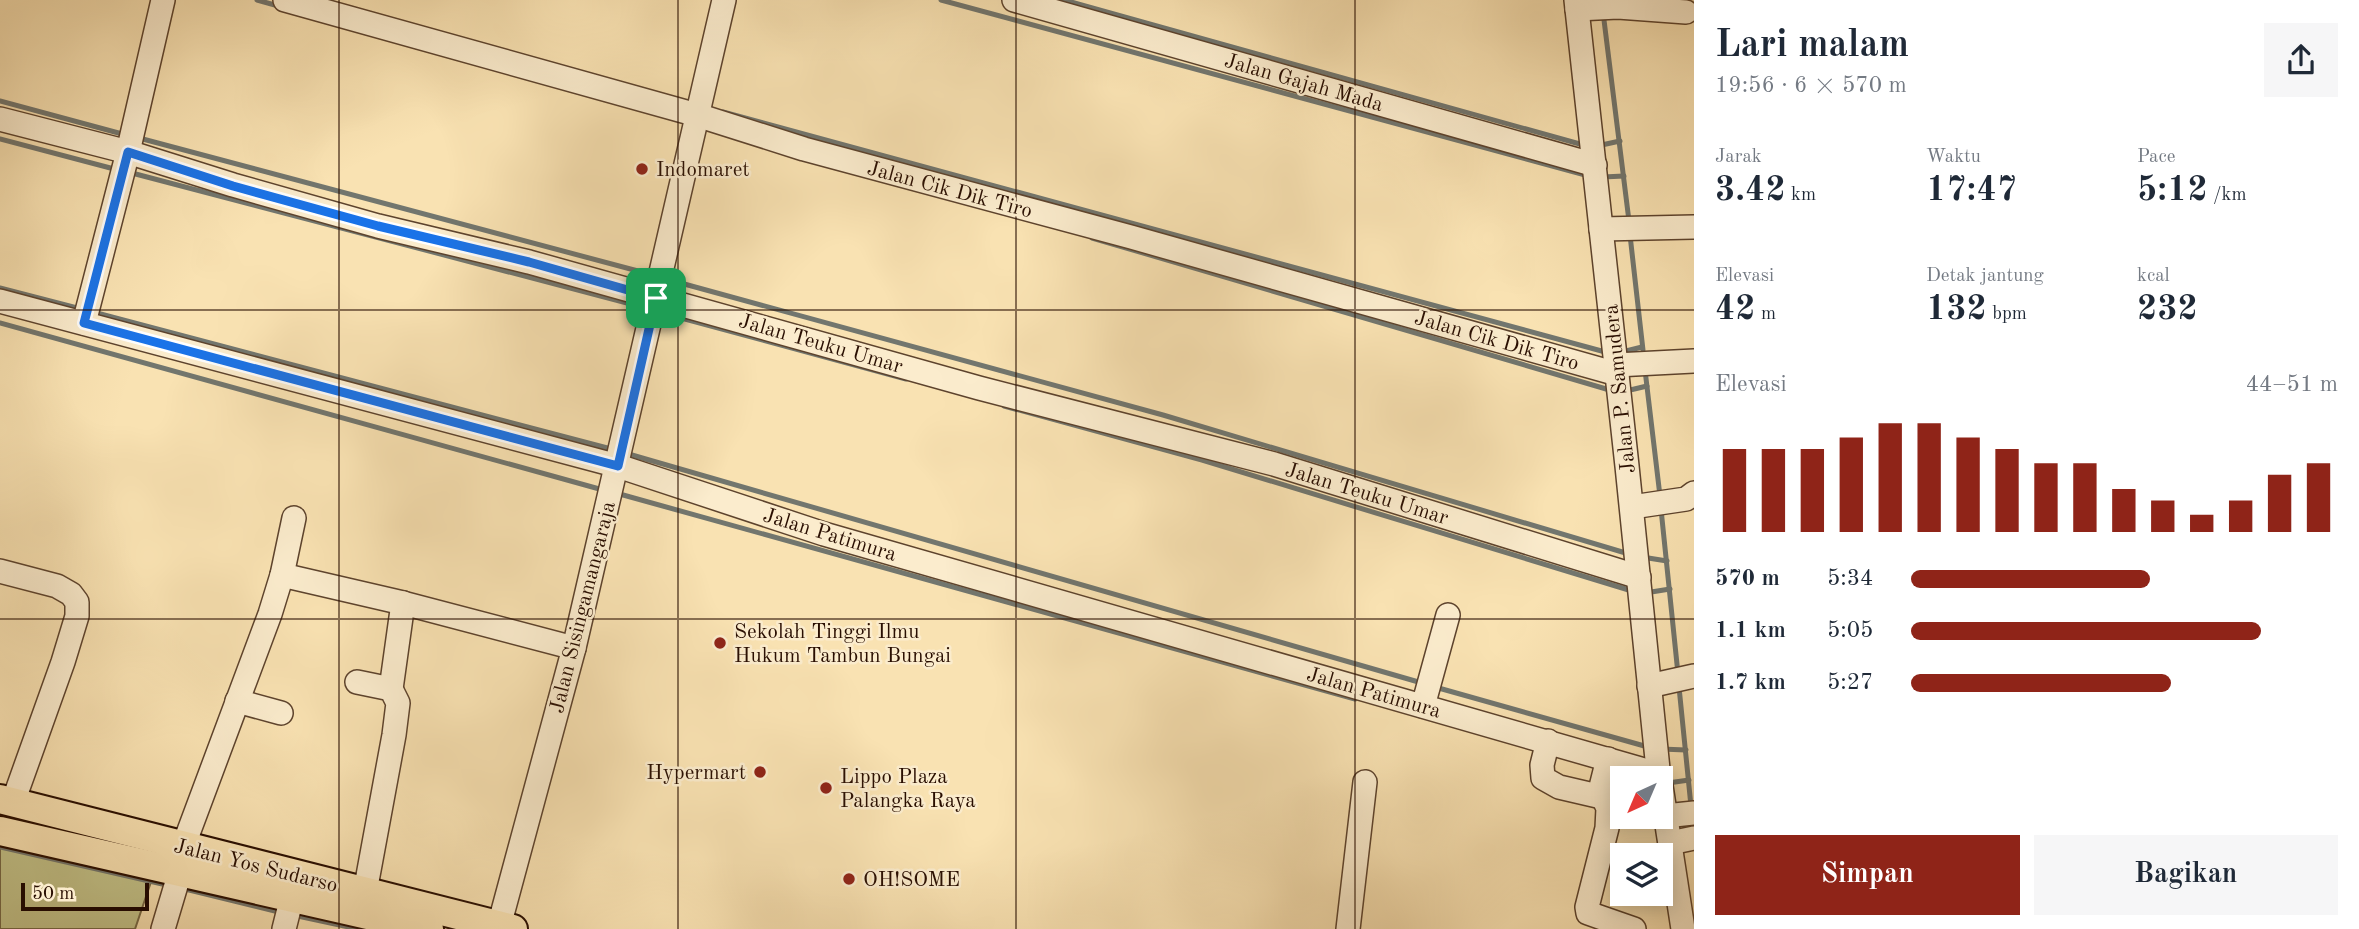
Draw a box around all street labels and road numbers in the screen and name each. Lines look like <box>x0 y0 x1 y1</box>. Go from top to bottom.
street label: Jalan Gajah Mada <box>1222 51 1385 116</box>
street label: Jalan Cik Dik Tiro <box>865 158 1034 223</box>
street label: Jalan P. Samudera <box>1601 303 1640 474</box>
street label: Jalan Cik Dik Tiro <box>1412 308 1581 375</box>
street label: Jalan Teuku Umar <box>736 311 905 378</box>
street label: Jalan Teuku Umar <box>1282 460 1451 529</box>
street label: Jalan Sisingamangaraja <box>547 499 620 716</box>
street label: Jalan Patimura <box>760 505 899 566</box>
street label: Jalan Patimura <box>1304 664 1443 723</box>
street label: Jalan Yos Sudarso <box>172 836 340 897</box>

